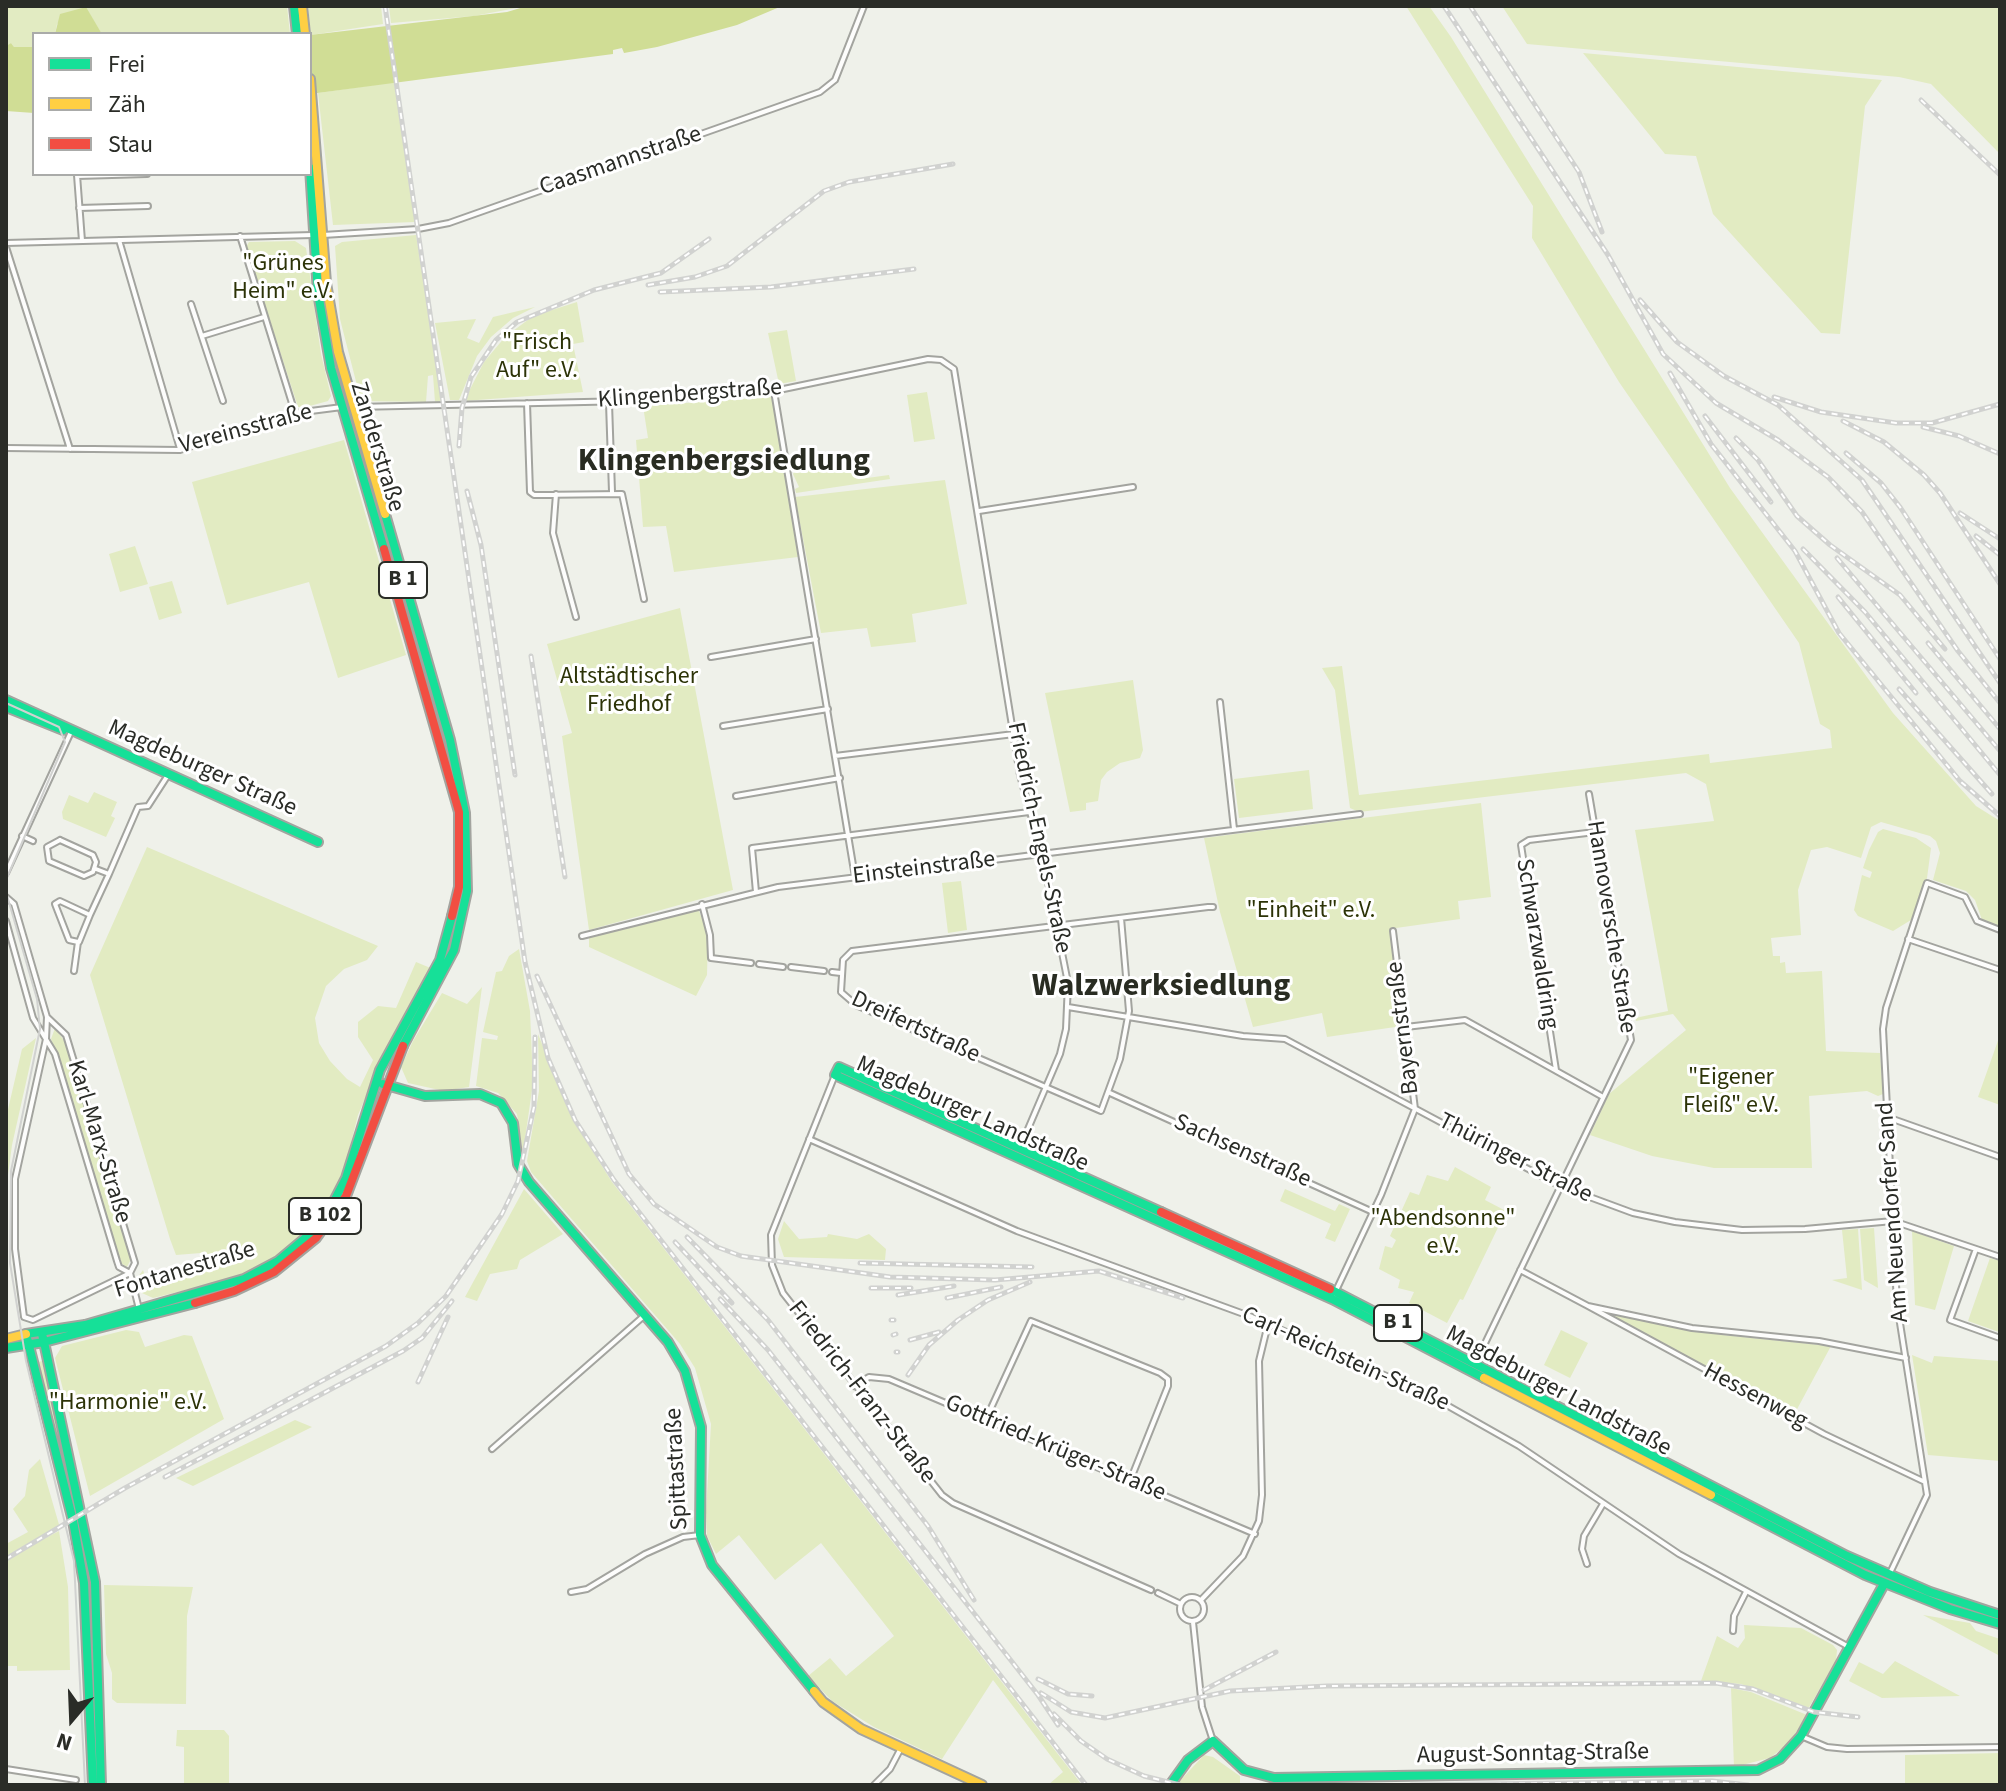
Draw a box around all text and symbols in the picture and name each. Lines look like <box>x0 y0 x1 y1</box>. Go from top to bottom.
legend <box>32 32 312 176</box>
text: Frei <box>108 47 145 82</box>
text: Zäh <box>108 87 146 122</box>
street label: Caasmannstraße <box>536 121 706 203</box>
text: Stau <box>108 127 153 162</box>
park label: "Grünes Heim" e.V. <box>232 251 334 307</box>
park label: "Frisch Auf" e.V. <box>496 330 578 386</box>
street label: Klingenbergstraße <box>597 374 783 416</box>
street label: Zanderstraße <box>343 378 409 516</box>
street label: Vereinsstraße <box>176 398 316 462</box>
district label: Klingenbergsiedlung <box>578 444 870 482</box>
road number: B 1 <box>379 562 427 598</box>
park label: Altstädtischer Friedhof <box>560 664 698 720</box>
street label: Magdeburger Straße <box>103 714 301 824</box>
street label: Friedrich-Engels-Straße <box>999 720 1077 956</box>
street label: Hannoversche Straße <box>1579 819 1641 1035</box>
street label: Einsteinstraße <box>851 846 997 892</box>
street label: Schwarzwaldring <box>1508 857 1564 1031</box>
park label: "Einheit" e.V. <box>1246 898 1376 926</box>
street label: Bayernstraße <box>1382 960 1426 1096</box>
district label: Walzwerksiedlung <box>1032 969 1290 1007</box>
street label: Dreifertstraße <box>846 986 984 1070</box>
street label: Magdeburger Landstraße <box>851 1051 1093 1179</box>
street label: Karl-Marx-Straße <box>60 1057 136 1227</box>
park label: "Eigener Fleiß" e.V. <box>1683 1065 1779 1121</box>
street label: Am Neuendorfer Sand <box>1872 1101 1916 1323</box>
street label: Thüringer Straße <box>1433 1108 1597 1210</box>
street label: Sachsenstraße <box>1169 1109 1315 1195</box>
road number: B 102 <box>289 1198 361 1234</box>
park label: "Abendsonne" e.V. <box>1370 1206 1516 1262</box>
street label: Fontanestraße <box>111 1236 259 1306</box>
street label: Friedrich-Franz-Straße <box>781 1296 941 1490</box>
street label: Carl-Reichstein-Straße <box>1237 1301 1453 1419</box>
road number: B 1 <box>1374 1305 1422 1341</box>
street label: Magdeburger Landstraße <box>1440 1320 1676 1464</box>
street label: Hessenweg <box>1698 1358 1812 1436</box>
park label: "Harmonie" e.V. <box>49 1390 207 1418</box>
street label: Gottfried-Krüger-Straße <box>940 1390 1170 1508</box>
street label: Spittastraße <box>660 1407 696 1531</box>
north arrow <box>32 1679 112 1759</box>
text: N <box>52 1724 76 1759</box>
street label: August-Sonntag-Straße <box>1417 1739 1649 1771</box>

